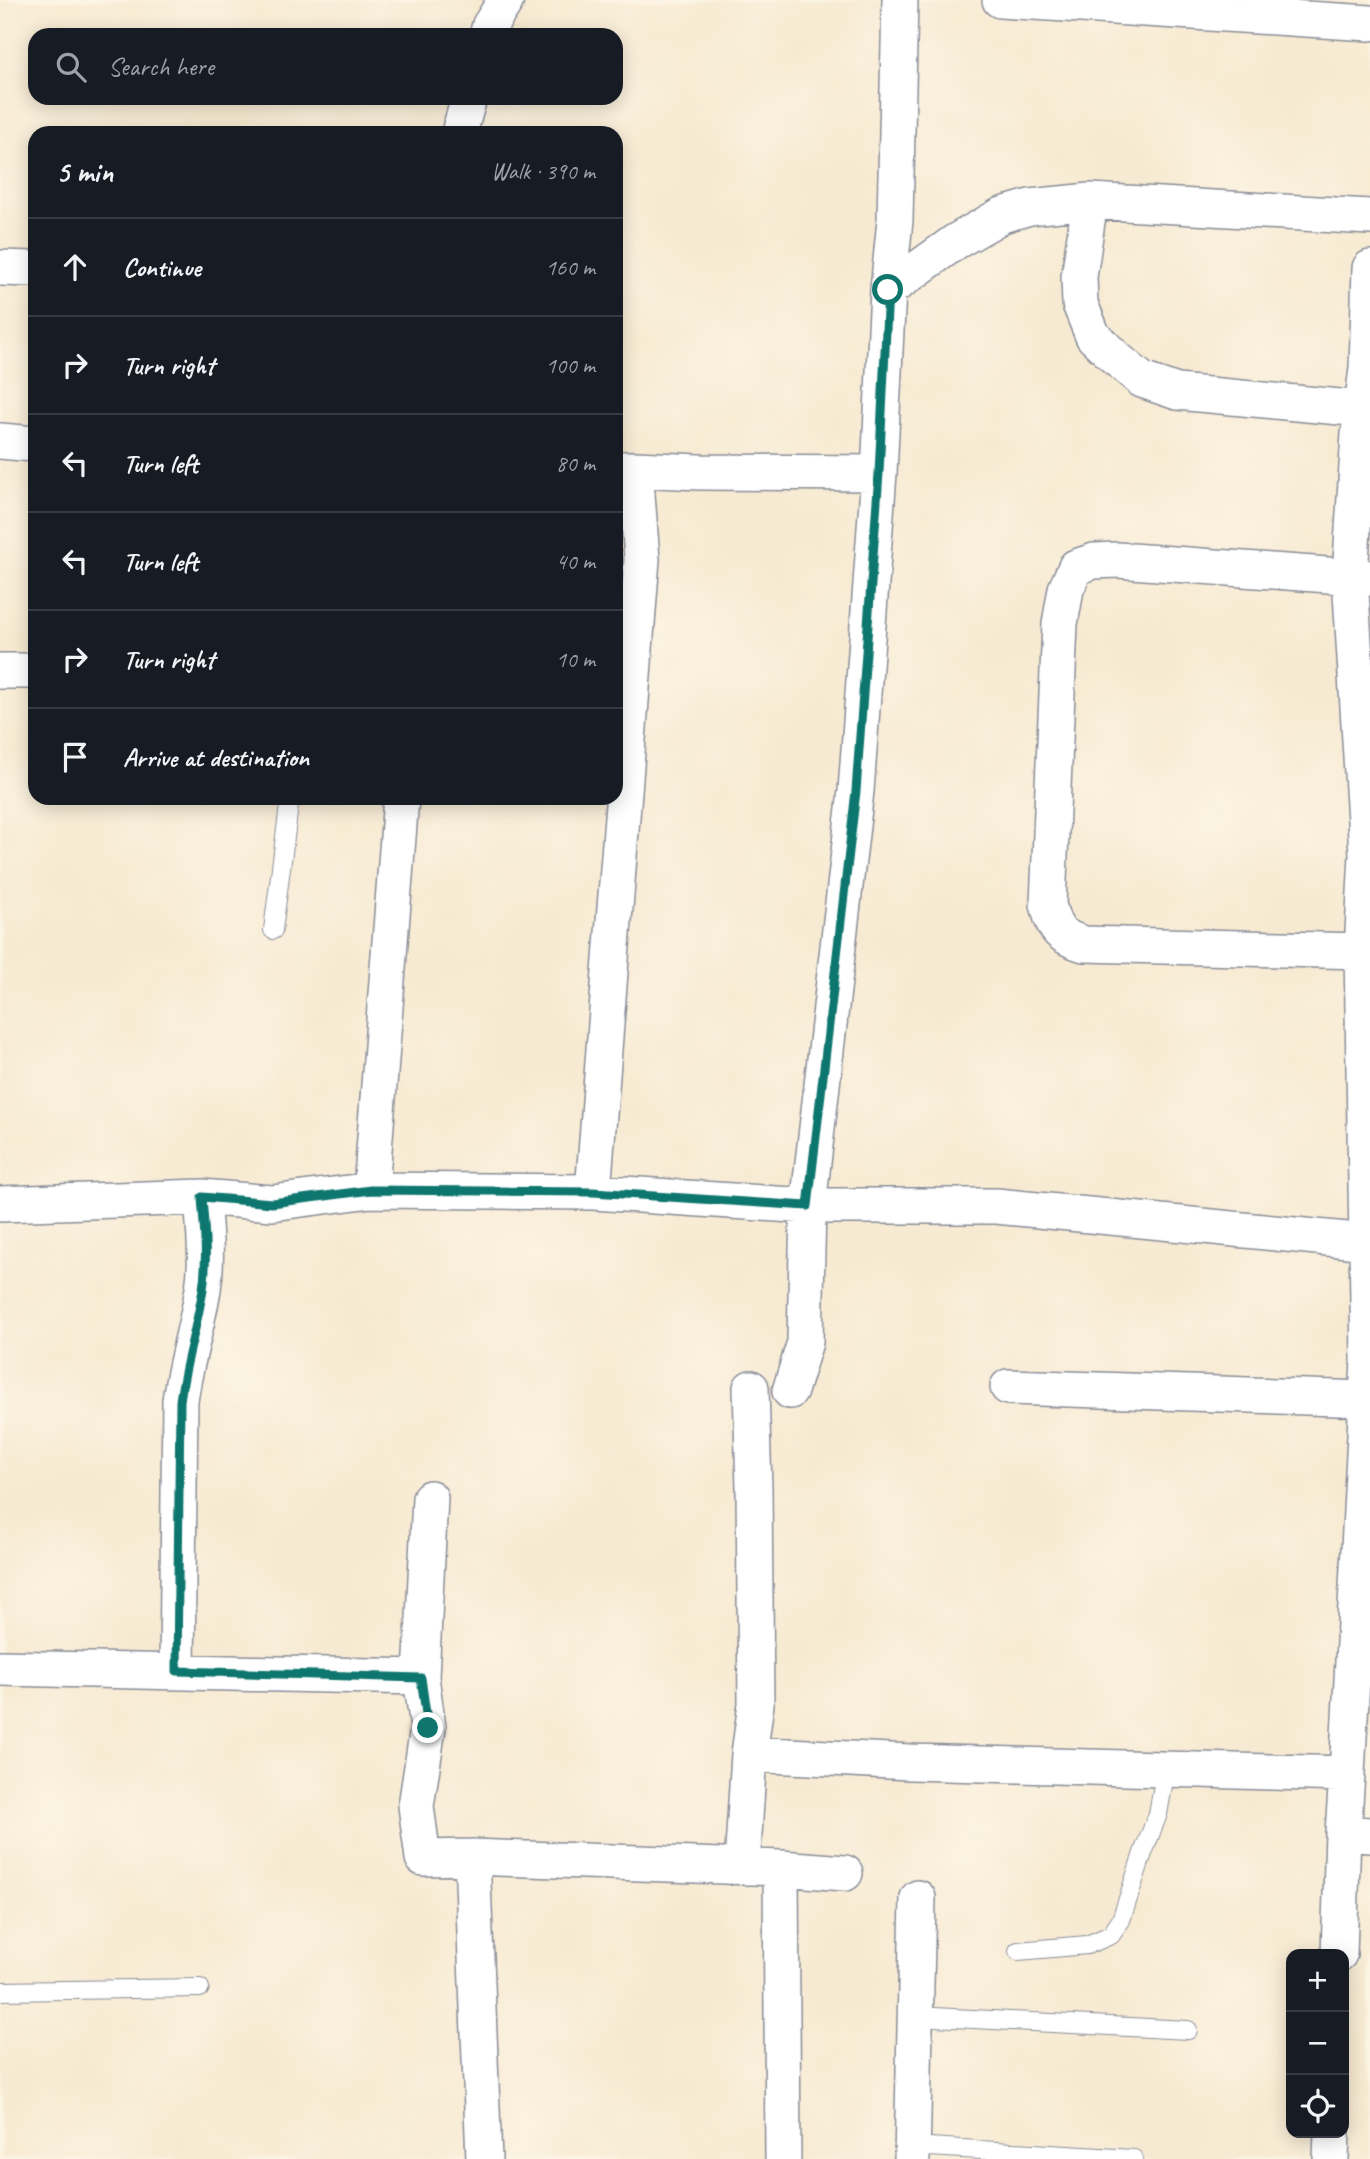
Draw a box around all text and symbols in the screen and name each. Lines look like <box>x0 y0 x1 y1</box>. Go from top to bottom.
search box <box>28 28 623 105</box>
icon: search <box>52 48 90 86</box>
text: Search here <box>108 50 214 83</box>
text: 5 min <box>56 153 113 191</box>
text: Walk · 390 m <box>491 157 595 186</box>
icon: ahead <box>56 248 94 286</box>
text: Continue <box>123 251 201 284</box>
text: 160 m <box>546 253 595 282</box>
route start <box>872 274 903 305</box>
icon: right <box>56 346 94 384</box>
text: Turn right <box>123 349 214 382</box>
text: 100 m <box>546 351 595 380</box>
icon: left <box>56 444 94 482</box>
text: Turn left <box>123 447 198 480</box>
text: 80 m <box>556 449 595 478</box>
icon: left <box>56 542 94 580</box>
text: Turn left <box>123 545 198 578</box>
text: 40 m <box>556 547 595 576</box>
icon: right <box>56 640 94 678</box>
text: Turn right <box>123 643 214 676</box>
text: 10 m <box>556 645 595 674</box>
icon: arrive <box>56 738 94 776</box>
text: Arrive at destination <box>123 741 309 774</box>
route end <box>412 1712 443 1743</box>
map controls <box>1286 1949 1349 2138</box>
button: + <box>1286 1949 1349 2012</box>
button: − <box>1286 2012 1349 2075</box>
button: locate <box>1286 2075 1349 2138</box>

